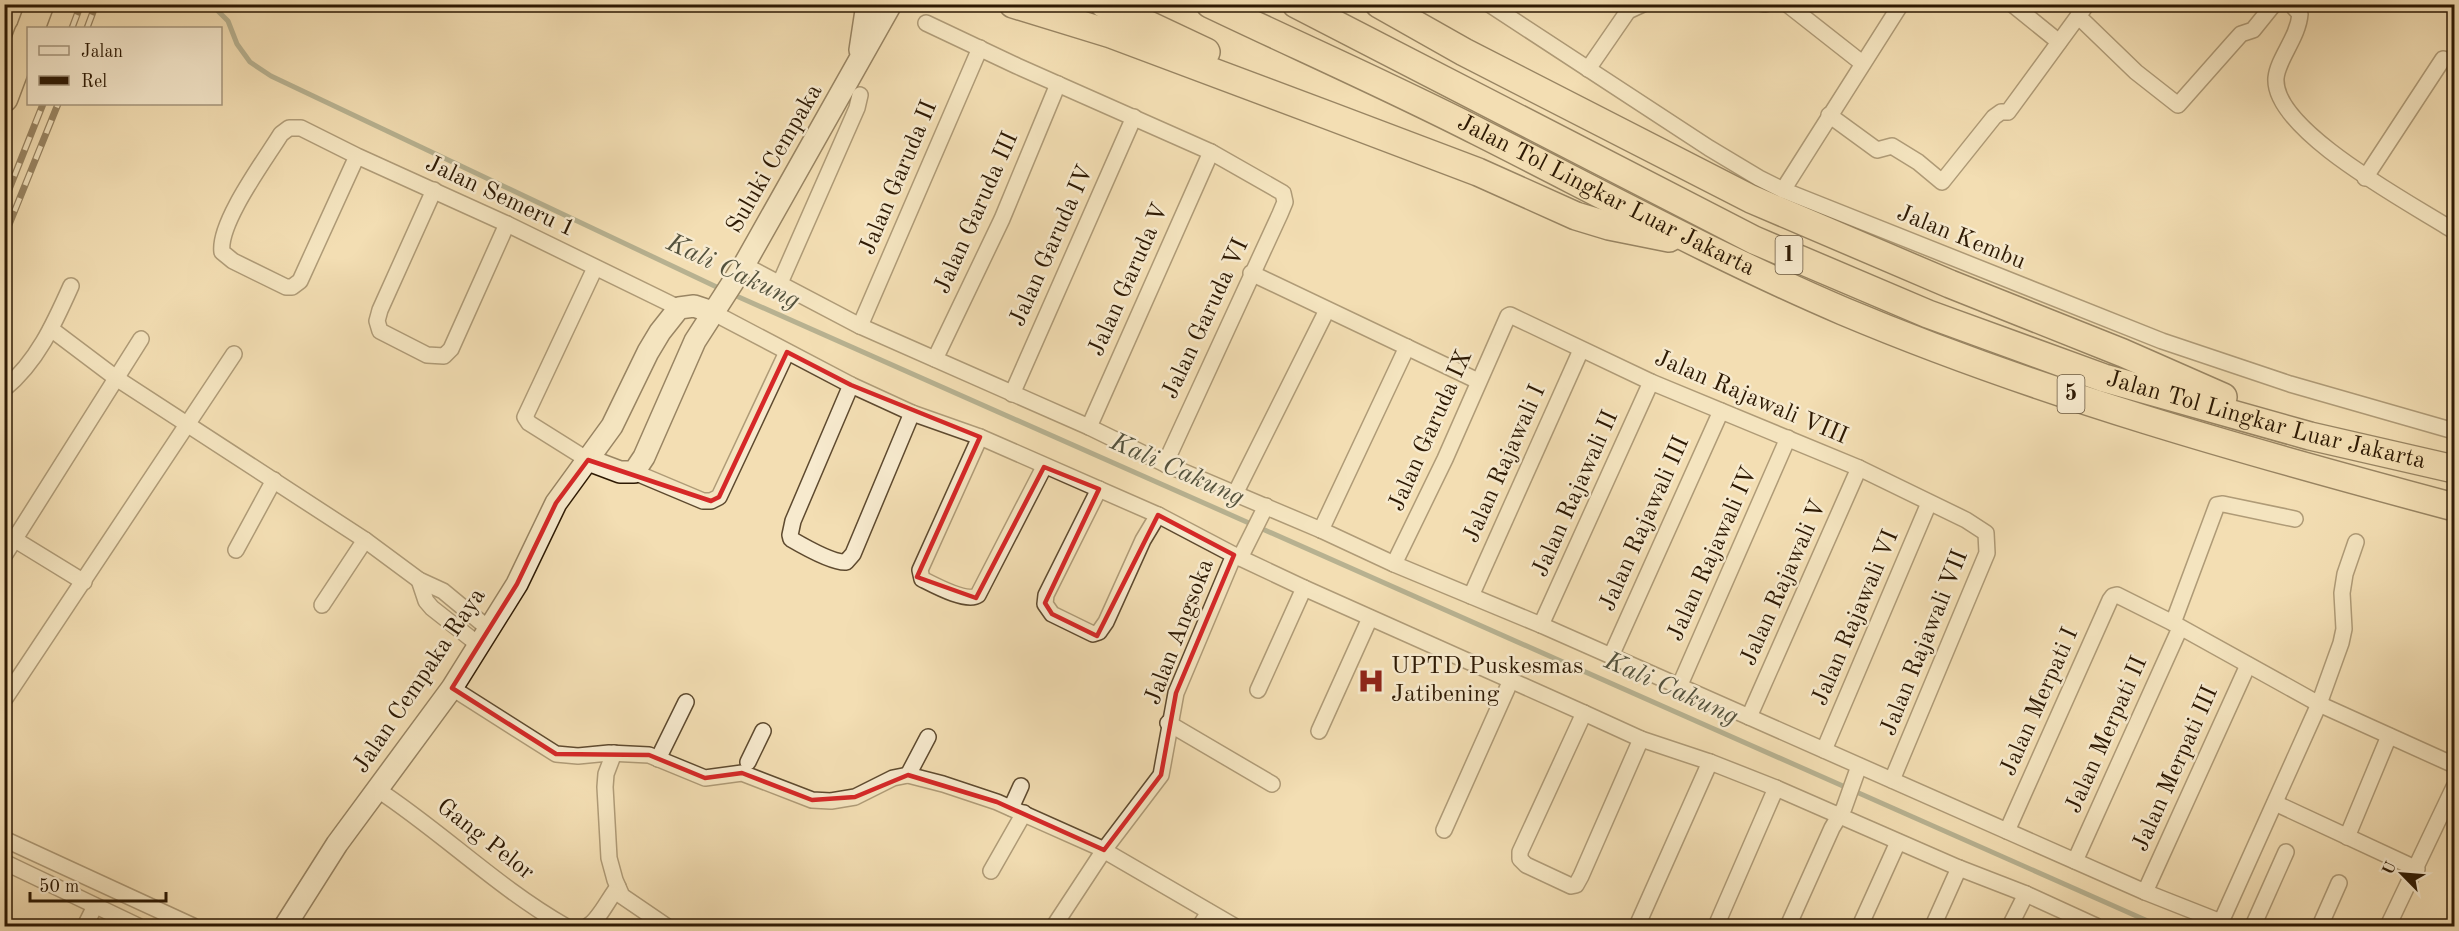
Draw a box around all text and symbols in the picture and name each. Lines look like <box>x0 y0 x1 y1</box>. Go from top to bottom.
legend <box>27 27 222 105</box>
text: Jalan <box>81 43 123 61</box>
text: Rel <box>81 73 107 91</box>
street label: Suluki Cempaka <box>723 80 827 238</box>
street label: Jalan Garuda II <box>856 98 942 258</box>
street label: Jalan Tol Lingkar Luar Jakarta <box>1453 111 1758 281</box>
street label: Jalan Garuda III <box>931 129 1023 297</box>
street label: Jalan Semeru 1 <box>421 152 579 242</box>
street label: Jalan Garuda IV <box>1006 162 1098 330</box>
street label: Jalan Garuda V <box>1085 200 1173 360</box>
street label: Jalan Kembu <box>1893 201 2029 275</box>
water label: Kali Cakung <box>662 229 803 314</box>
street label: Jalan Garuda VI <box>1158 235 1254 403</box>
road number: 1 <box>1776 236 1802 274</box>
street label: Jalan Rajawali VIII <box>1651 346 1851 450</box>
street label: Jalan Garuda IX <box>1385 347 1477 515</box>
street label: Jalan Tol Lingkar Luar Jakarta <box>2103 367 2428 474</box>
road number: 5 <box>2058 375 2084 413</box>
street label: Jalan Rajawali I <box>1460 382 1550 546</box>
street label: Jalan Rajawali II <box>1529 407 1623 581</box>
water label: Kali Cakung <box>1105 429 1248 511</box>
street label: Jalan Rajawali III <box>1596 433 1694 615</box>
street label: Jalan Rajawali IV <box>1664 463 1762 645</box>
street label: Jalan Rajawali V <box>1737 496 1831 670</box>
street label: Jalan Rajawali VI <box>1808 527 1904 709</box>
street label: Jalan Rajawali VII <box>1877 547 1973 739</box>
street label: Jalan Angsoka <box>1141 556 1219 708</box>
street label: Jalan Cempaka Raya <box>349 584 491 778</box>
street label: Jalan Merpati I <box>1997 624 2083 780</box>
water label: Kali Cakung <box>1599 648 1742 730</box>
street label: Jalan Merpati II <box>2062 653 2152 817</box>
place label: UPTD Puskesmas Jatibening <box>1391 655 1583 707</box>
hospital icon: UPTD Puskesmas Jatibening <box>1356 666 1386 696</box>
street label: Jalan Merpati III <box>2129 683 2223 855</box>
street label: Gang Pelor <box>432 795 538 885</box>
north arrow <box>2372 844 2432 904</box>
text: U <box>2380 859 2400 878</box>
scale bar <box>30 865 166 903</box>
text: 50 m <box>39 878 79 896</box>

